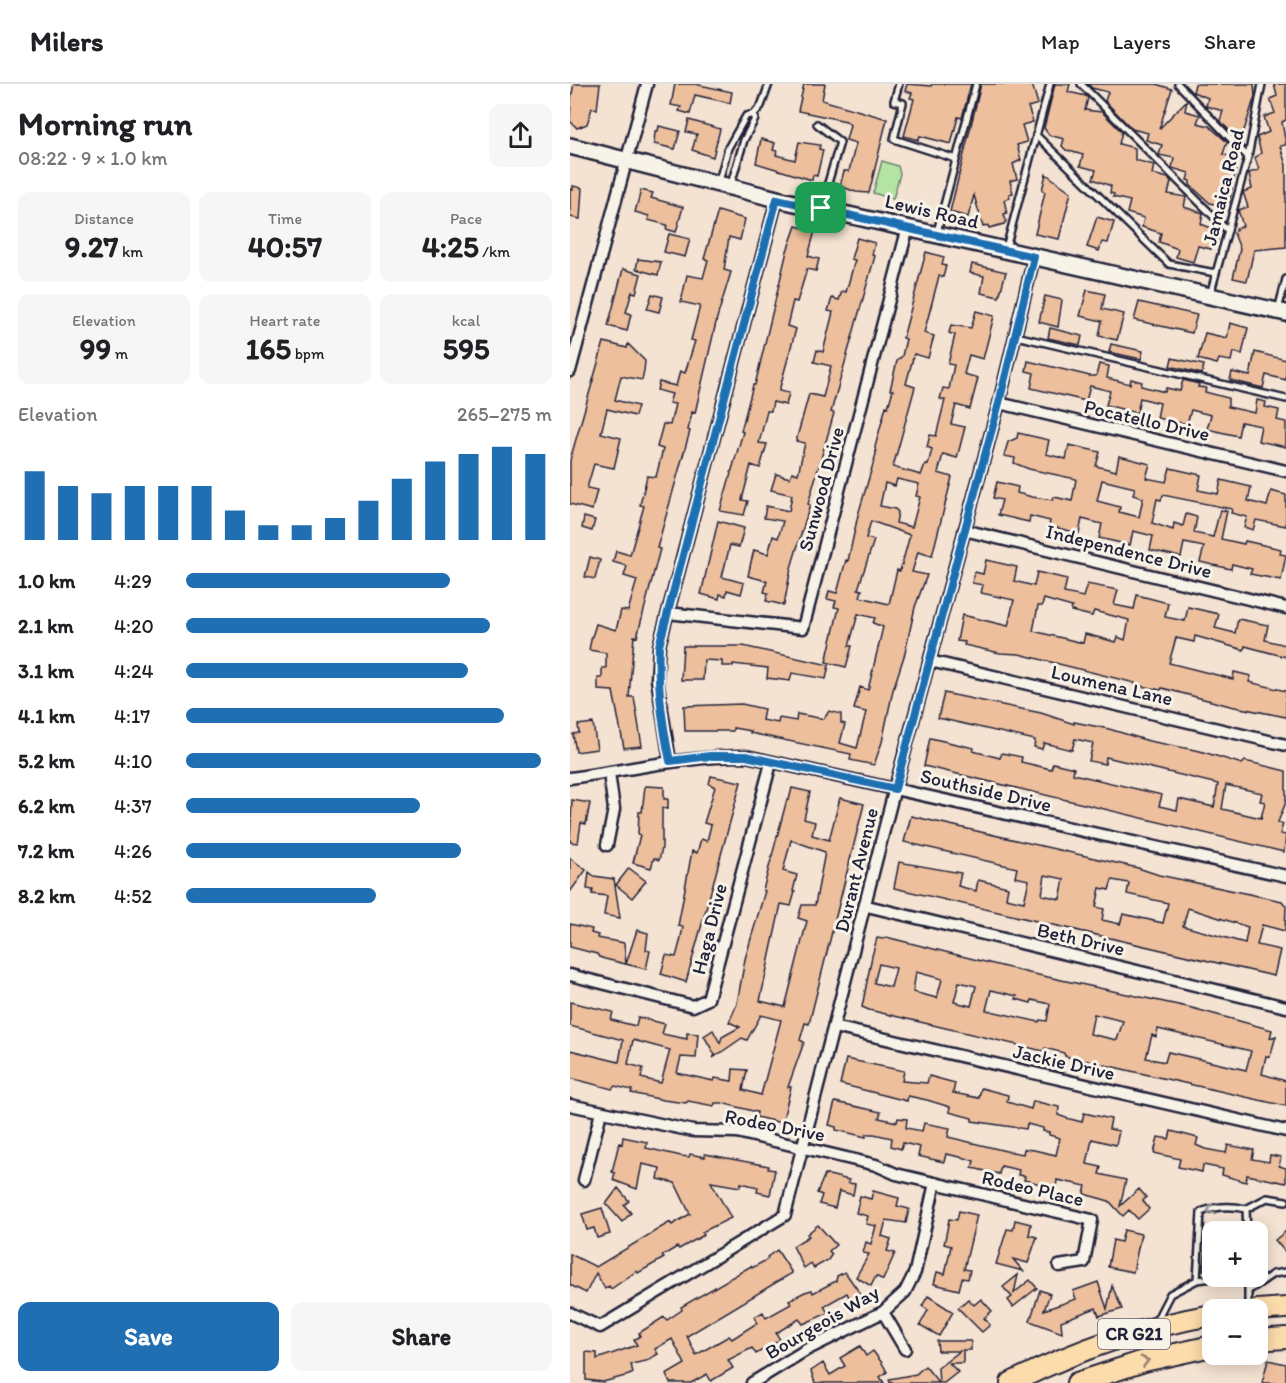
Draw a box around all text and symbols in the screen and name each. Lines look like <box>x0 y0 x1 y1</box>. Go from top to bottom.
text: Milers <box>30 24 104 58</box>
text: Map <box>1041 29 1080 54</box>
text: Layers <box>1113 29 1171 54</box>
text: Share <box>1204 29 1256 54</box>
text: Morning run <box>18 104 193 143</box>
button: share <box>489 104 552 167</box>
street label: Jamaica Road <box>1197 126 1249 248</box>
text: 08:22 · 9 × 1.0 km <box>18 146 168 170</box>
pin <box>795 182 846 233</box>
street label: Lewis Road <box>883 189 981 233</box>
icon: arrive <box>804 191 837 224</box>
text: Distance <box>74 209 134 228</box>
text: Time <box>268 209 302 228</box>
text: Pace <box>450 209 482 228</box>
text: 9.27 <box>65 228 118 265</box>
text: 40:57 <box>248 228 322 265</box>
text: 4:25 <box>422 228 479 265</box>
text: km <box>118 242 143 261</box>
text: /km <box>479 242 510 261</box>
text: Elevation <box>72 311 136 330</box>
text: Heart rate <box>250 311 320 330</box>
text: kcal <box>452 311 480 330</box>
text: 99 <box>80 330 111 367</box>
text: 165 <box>246 330 291 367</box>
text: 595 <box>442 330 490 367</box>
text: m <box>111 344 128 363</box>
text: bpm <box>291 344 324 363</box>
street label: Pocatello Drive <box>1082 394 1212 446</box>
text: Elevation <box>18 402 97 426</box>
text: 265–275 m <box>457 402 552 426</box>
street label: Sunwood Drive <box>793 424 849 554</box>
street label: Independence Drive <box>1043 519 1215 583</box>
text: 1.0 km <box>18 569 75 593</box>
text: 4:29 <box>114 569 152 593</box>
text: 2.1 km <box>18 614 74 638</box>
text: 4:20 <box>114 614 154 638</box>
text: 3.1 km <box>18 659 74 683</box>
text: 4:24 <box>114 659 153 683</box>
street label: Loumena Lane <box>1049 659 1175 711</box>
text: 4.1 km <box>18 704 75 728</box>
text: 4:17 <box>114 704 150 728</box>
text: 5.2 km <box>18 749 75 773</box>
text: 4:10 <box>114 749 153 773</box>
street label: Southside Drive <box>918 763 1054 817</box>
text: 6.2 km <box>18 794 75 818</box>
text: 4:37 <box>114 794 152 818</box>
street label: Durant Avenue <box>829 805 883 935</box>
text: 7.2 km <box>18 839 74 863</box>
text: 4:26 <box>114 839 152 863</box>
street label: Haga Drive <box>686 881 732 977</box>
text: 8.2 km <box>18 884 75 908</box>
text: 4:52 <box>114 884 152 908</box>
street label: Beth Drive <box>1035 917 1127 961</box>
street label: Jackie Drive <box>1011 1039 1117 1085</box>
street label: Rodeo Drive <box>723 1104 827 1146</box>
street label: Rodeo Place <box>980 1165 1086 1211</box>
one-way arrow <box>1206 1202 1217 1215</box>
map controls <box>1202 1221 1268 1365</box>
button: + <box>1202 1221 1268 1287</box>
street label: Bourgeois Way <box>761 1279 884 1364</box>
button: − <box>1202 1299 1268 1365</box>
button: Save <box>18 1302 279 1371</box>
button: Share <box>291 1302 552 1371</box>
road number: CR G21 <box>1098 1319 1170 1349</box>
one-way arrow <box>1140 1356 1150 1368</box>

